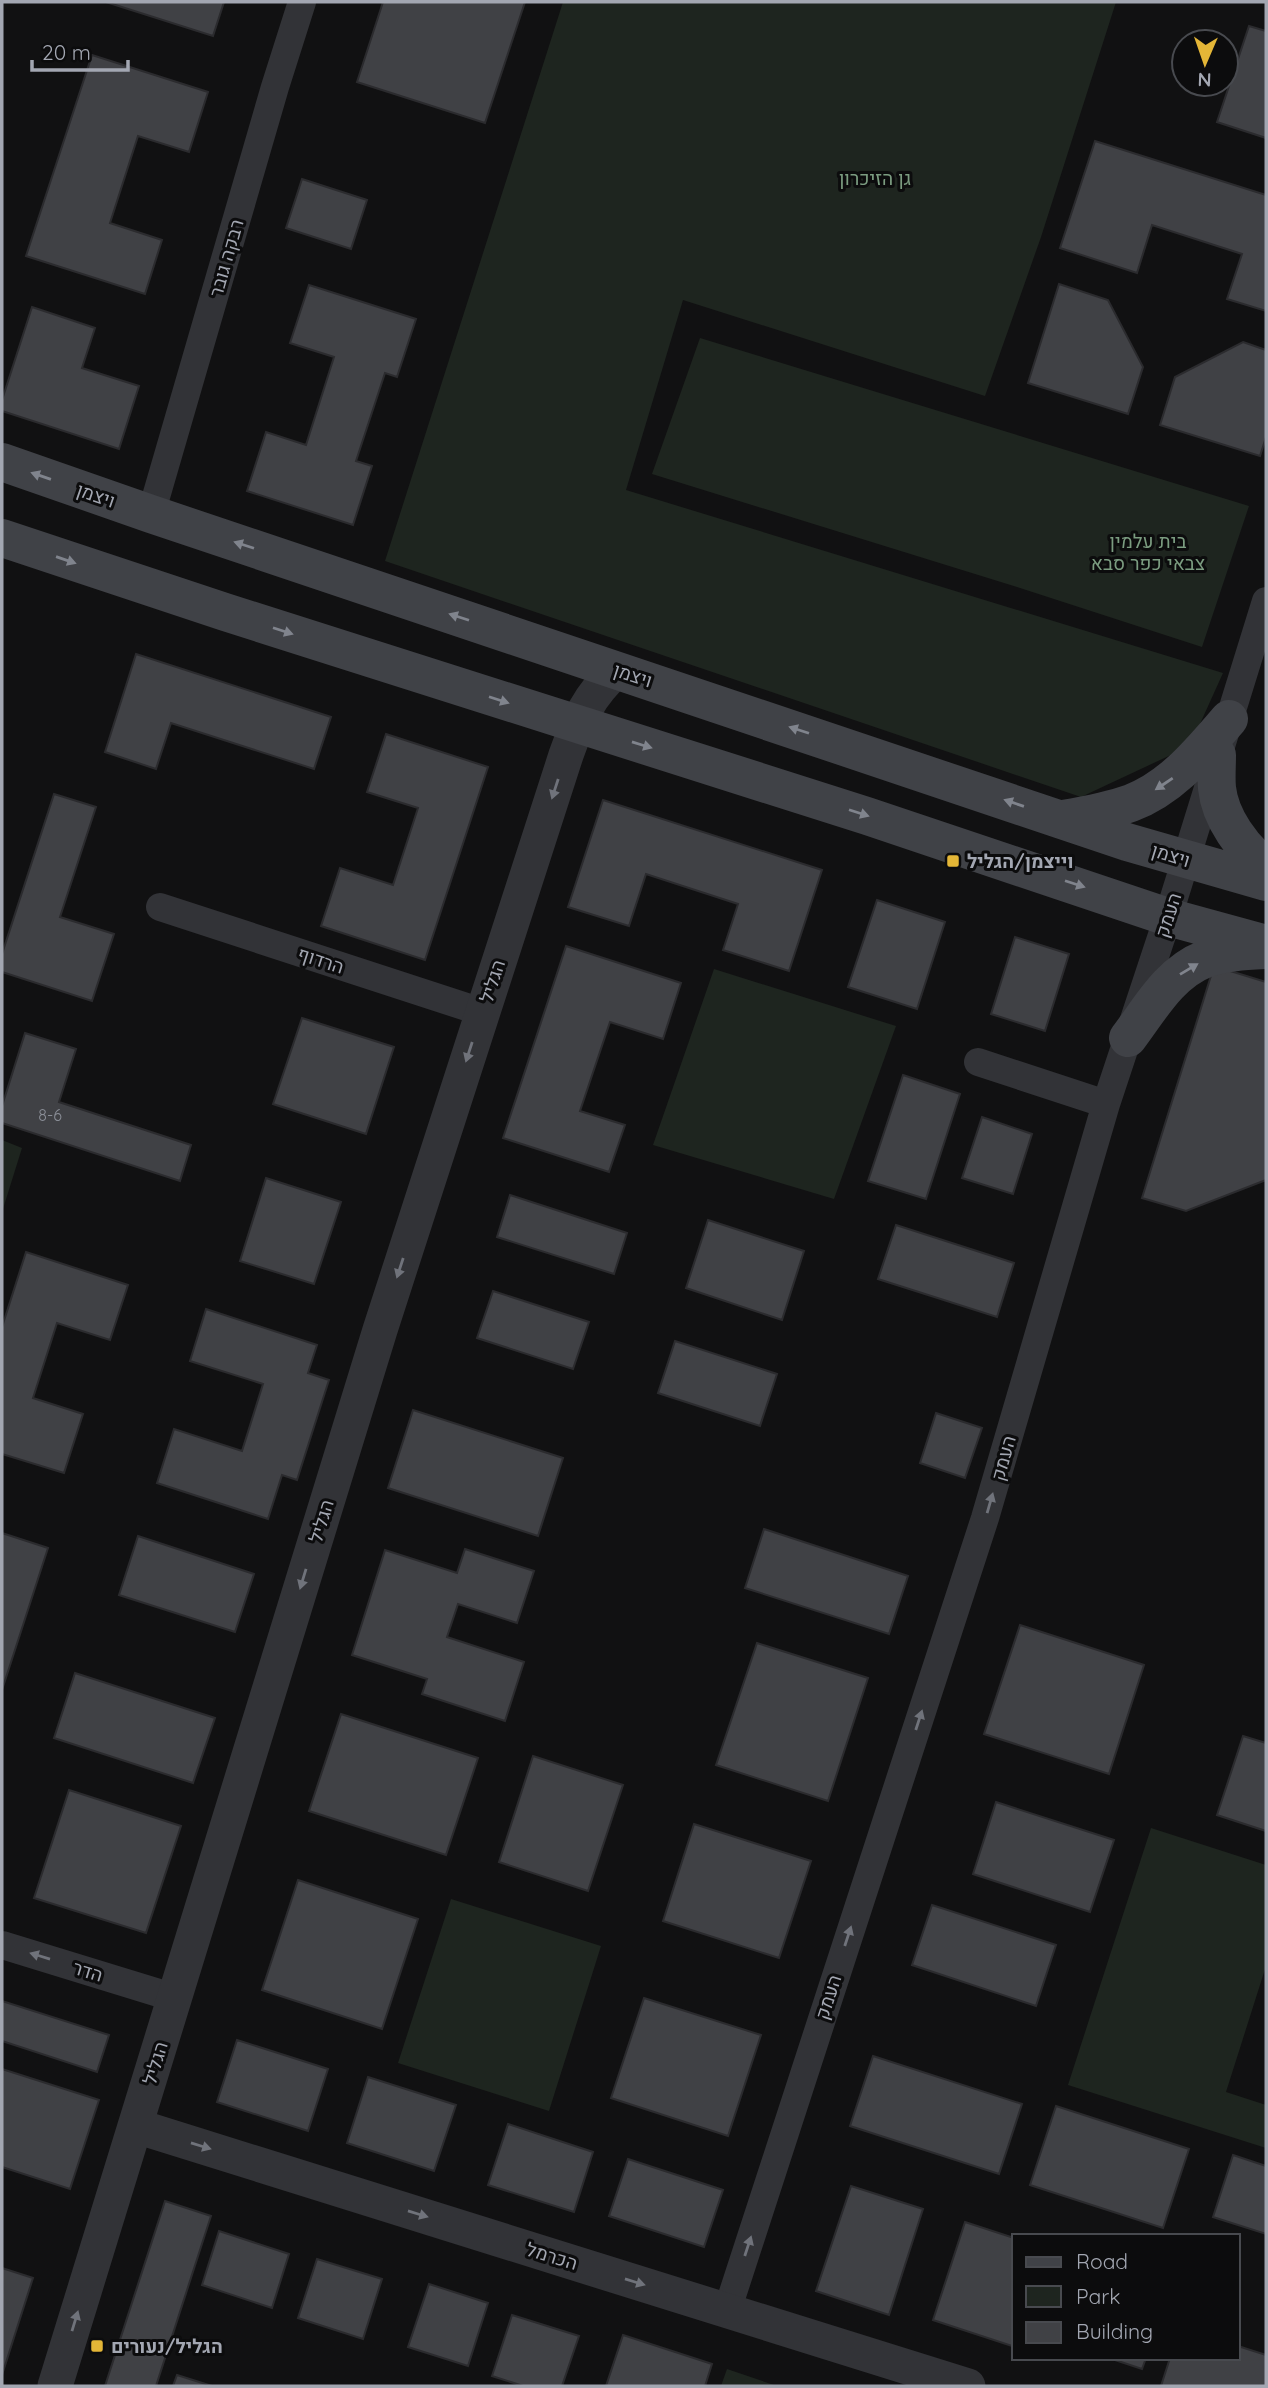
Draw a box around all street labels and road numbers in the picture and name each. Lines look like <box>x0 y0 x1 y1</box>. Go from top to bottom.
street label: רבקה גובר <box>203 216 249 300</box>
street label: ויצמן <box>74 477 118 513</box>
street label: ויצמן <box>611 658 655 692</box>
street label: ויצמן <box>1149 838 1193 872</box>
street label: העמק <box>1149 889 1187 941</box>
street label: הרדוף <box>295 941 347 979</box>
street label: הגליל <box>474 956 510 1006</box>
street label: העמק <box>985 1433 1021 1483</box>
street label: הגליל <box>303 1497 339 1545</box>
street label: הדר <box>70 1955 106 1987</box>
street label: העמק <box>809 1971 847 2023</box>
street label: הגליל <box>137 2039 173 2087</box>
street label: הכרמל <box>523 2237 581 2275</box>

